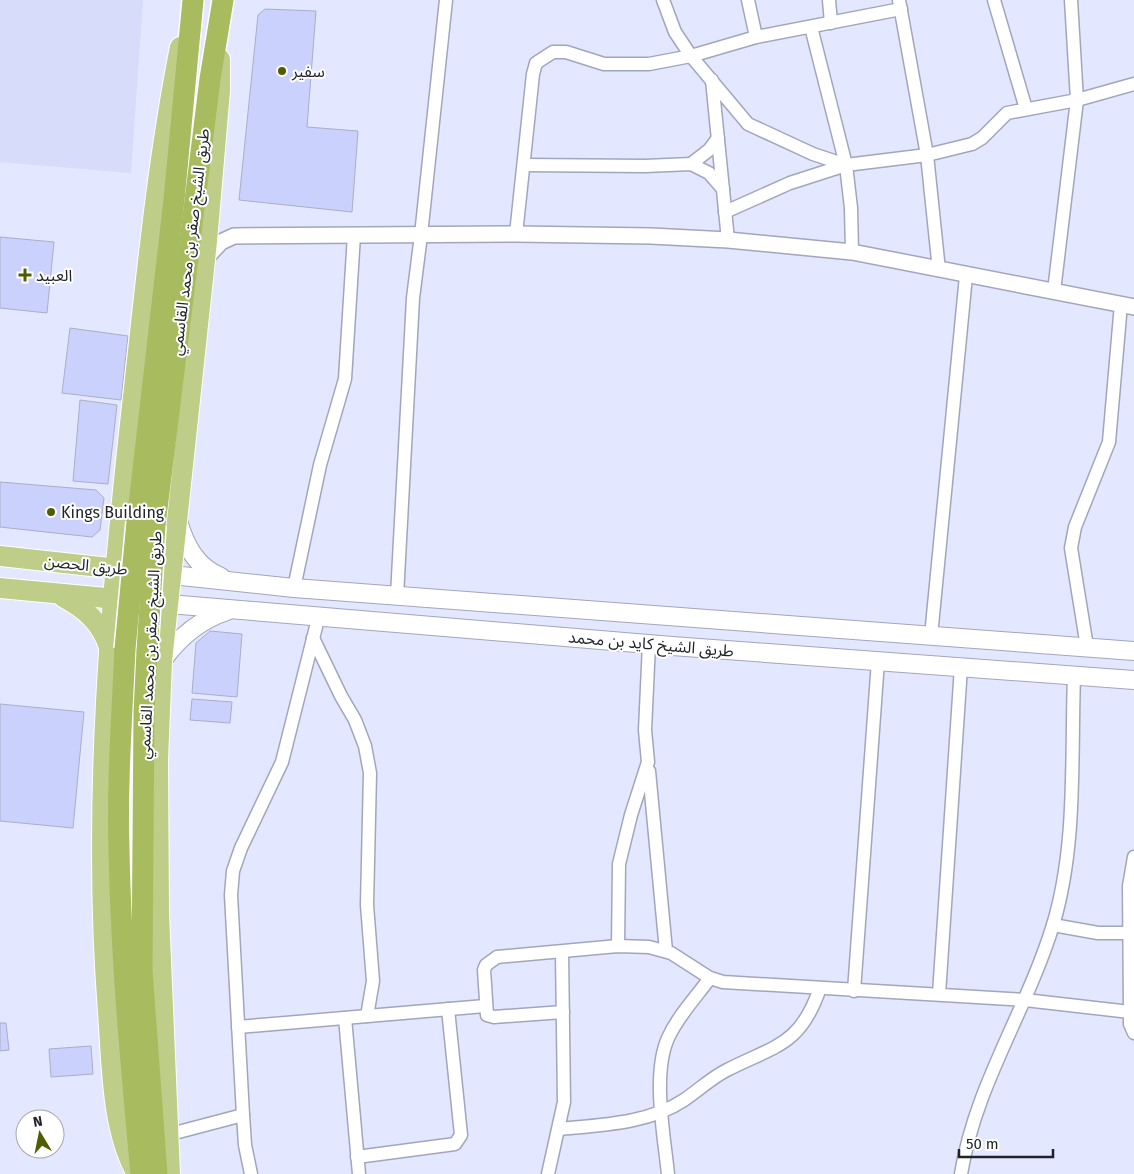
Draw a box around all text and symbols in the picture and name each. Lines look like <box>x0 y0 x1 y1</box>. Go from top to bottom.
place label: سفير <box>291 62 325 81</box>
marker: سفير <box>276 65 288 77</box>
street label: طريق الشيخ صقر بن محمد القاسمي <box>167 127 216 357</box>
place label: العبيد <box>36 266 72 285</box>
marker: العبيد <box>18 268 32 282</box>
place label: Kings Building <box>61 503 165 522</box>
marker: Kings Building <box>45 506 57 518</box>
street label: طريق الشيخ صقر بن محمد القاسمي <box>135 530 168 760</box>
street label: طريق الحصن <box>43 551 129 580</box>
street label: طريق الشيخ كايد بن محمد <box>567 627 735 664</box>
north arrow <box>15 1109 65 1159</box>
text: N <box>32 1113 44 1131</box>
scale bar <box>959 1126 1053 1158</box>
text: 50 m <box>966 1135 999 1153</box>

